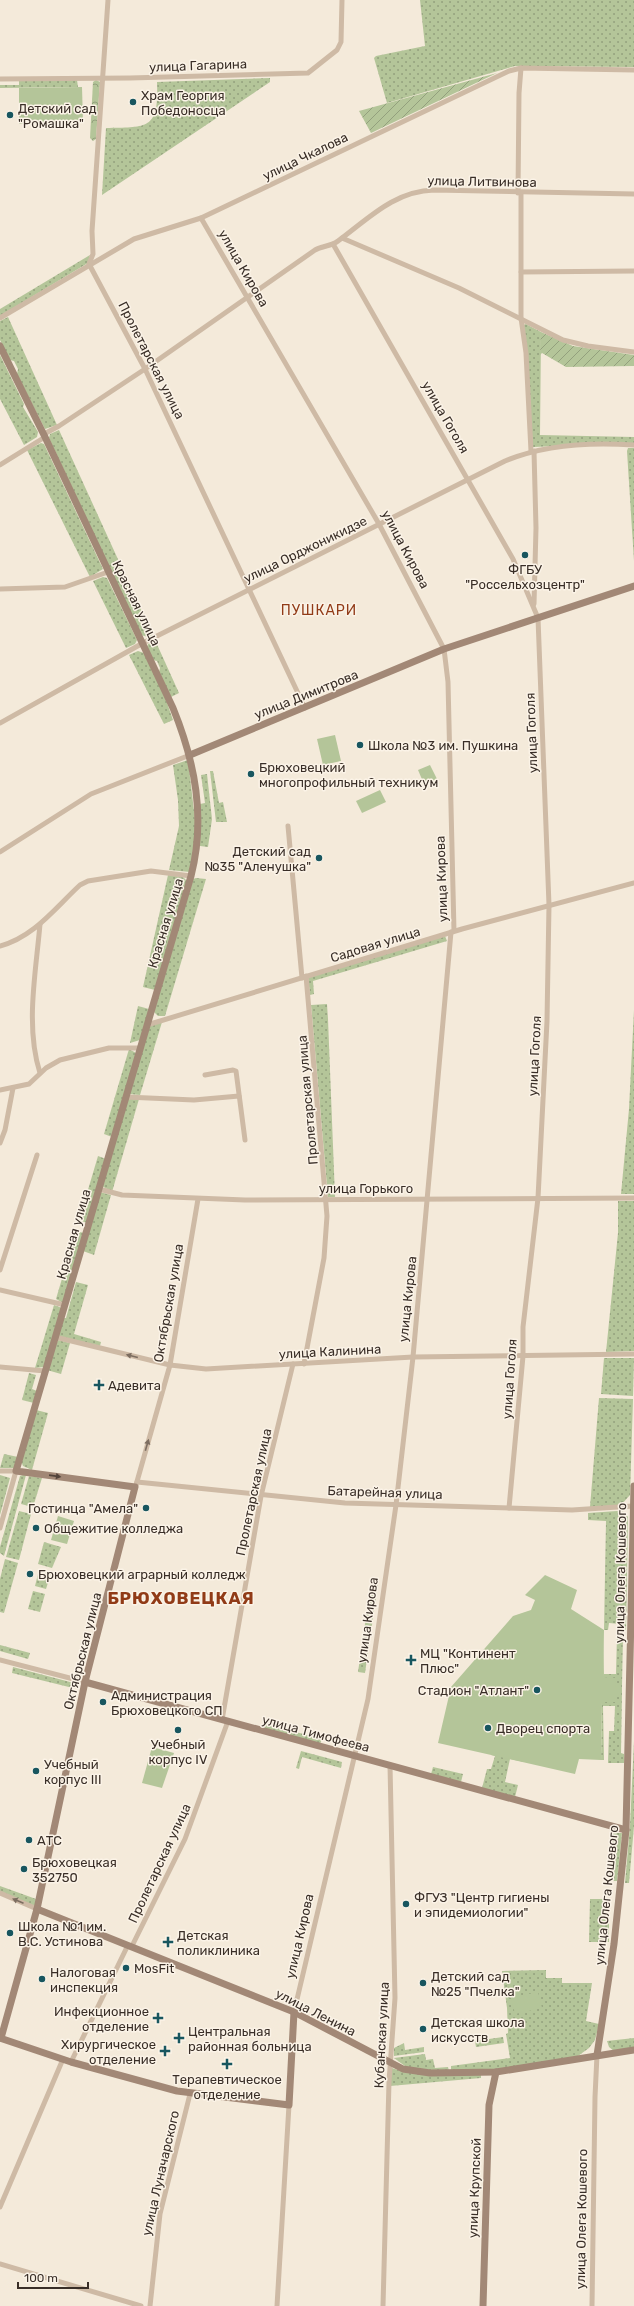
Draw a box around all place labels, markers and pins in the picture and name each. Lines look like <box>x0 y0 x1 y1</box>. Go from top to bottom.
place label: Храм Георгия Победоносца <box>141 88 226 118</box>
marker: Храм Георгия Победоносца <box>128 97 138 107</box>
place label: Детский сад "Ромашка" <box>18 101 97 131</box>
marker: Детский сад "Ромашка" <box>5 110 15 120</box>
marker: ФГБУ "Россельхозцентр" <box>520 550 530 560</box>
place label: ФГБУ "Россельхозцентр" <box>465 562 585 592</box>
place label: Школа №3 им. Пушкина <box>368 738 518 753</box>
marker: Школа №3 им. Пушкина <box>355 740 365 750</box>
place label: Брюховецкий многопрофильный техникум <box>259 760 438 790</box>
marker: Брюховецкий многопрофильный техникум <box>246 769 256 779</box>
place label: Детский сад №35 "Аленушка" <box>205 844 311 874</box>
marker: Детский сад №35 "Аленушка" <box>314 853 324 863</box>
place label: Адевита <box>108 1378 161 1393</box>
marker: Адевита <box>93 1379 105 1391</box>
place label: Гостинца "Амела" <box>28 1501 138 1516</box>
marker: Гостинца "Амела" <box>141 1503 151 1513</box>
place label: Общежитие колледжа <box>44 1521 183 1536</box>
marker: Общежитие колледжа <box>31 1523 41 1533</box>
place label: Брюховецкий аграрный колледж <box>38 1567 246 1582</box>
marker: Брюховецкий аграрный колледж <box>25 1569 35 1579</box>
place label: МЦ "Континент Плюс" <box>420 1646 516 1676</box>
marker: МЦ "Континент Плюс" <box>405 1654 417 1666</box>
place label: Стадион "Атлант" <box>418 1683 529 1698</box>
marker: Стадион "Атлант" <box>532 1685 542 1695</box>
place label: Администрация Брюховецкого СП <box>111 1688 223 1718</box>
marker: Администрация Брюховецкого СП <box>98 1697 108 1707</box>
place label: Дворец спорта <box>496 1721 590 1736</box>
marker: Дворец спорта <box>483 1723 493 1733</box>
marker: Учебный корпус IV <box>173 1725 183 1735</box>
place label: Учебный корпус IV <box>149 1737 208 1767</box>
place label: Учебный корпус III <box>44 1757 101 1787</box>
marker: Учебный корпус III <box>31 1766 41 1776</box>
place label: АТС <box>37 1833 62 1848</box>
marker: АТС <box>24 1835 34 1845</box>
place label: Брюховецкая 352750 <box>32 1855 117 1885</box>
marker: Брюховецкая 352750 <box>19 1864 29 1874</box>
place label: ФГУЗ "Центр гигиены и эпидемиологии" <box>414 1890 549 1920</box>
marker: ФГУЗ "Центр гигиены и эпидемиологии" <box>401 1899 411 1909</box>
place label: Школа №1 им. В.С. Устинова <box>18 1919 106 1949</box>
marker: Школа №1 им. В.С. Устинова <box>5 1928 15 1938</box>
place label: Детская поликлиника <box>177 1928 260 1958</box>
marker: Детская поликлиника <box>162 1936 174 1948</box>
place label: MosFit <box>134 1961 174 1976</box>
marker: MosFit <box>121 1963 131 1973</box>
place label: Налоговая инспекция <box>50 1965 118 1995</box>
place label: Детский сад №25 "Пчелка" <box>431 1969 520 1999</box>
marker: Налоговая инспекция <box>37 1974 47 1984</box>
marker: Детский сад №25 "Пчелка" <box>418 1978 428 1988</box>
place label: Инфекционное отделение <box>54 2004 149 2034</box>
marker: Инфекционное отделение <box>152 2012 164 2024</box>
place label: Детская школа искусств <box>431 2015 525 2045</box>
place label: Центральная районная больница <box>188 2024 312 2054</box>
marker: Детская школа искусств <box>418 2024 428 2034</box>
marker: Центральная районная больница <box>173 2032 185 2044</box>
place label: Хирургическое отделение <box>61 2037 156 2067</box>
marker: Хирургическое отделение <box>159 2045 171 2057</box>
marker: Терапевтическое отделение <box>221 2058 233 2070</box>
place label: Терапевтическое отделение <box>172 2072 282 2102</box>

